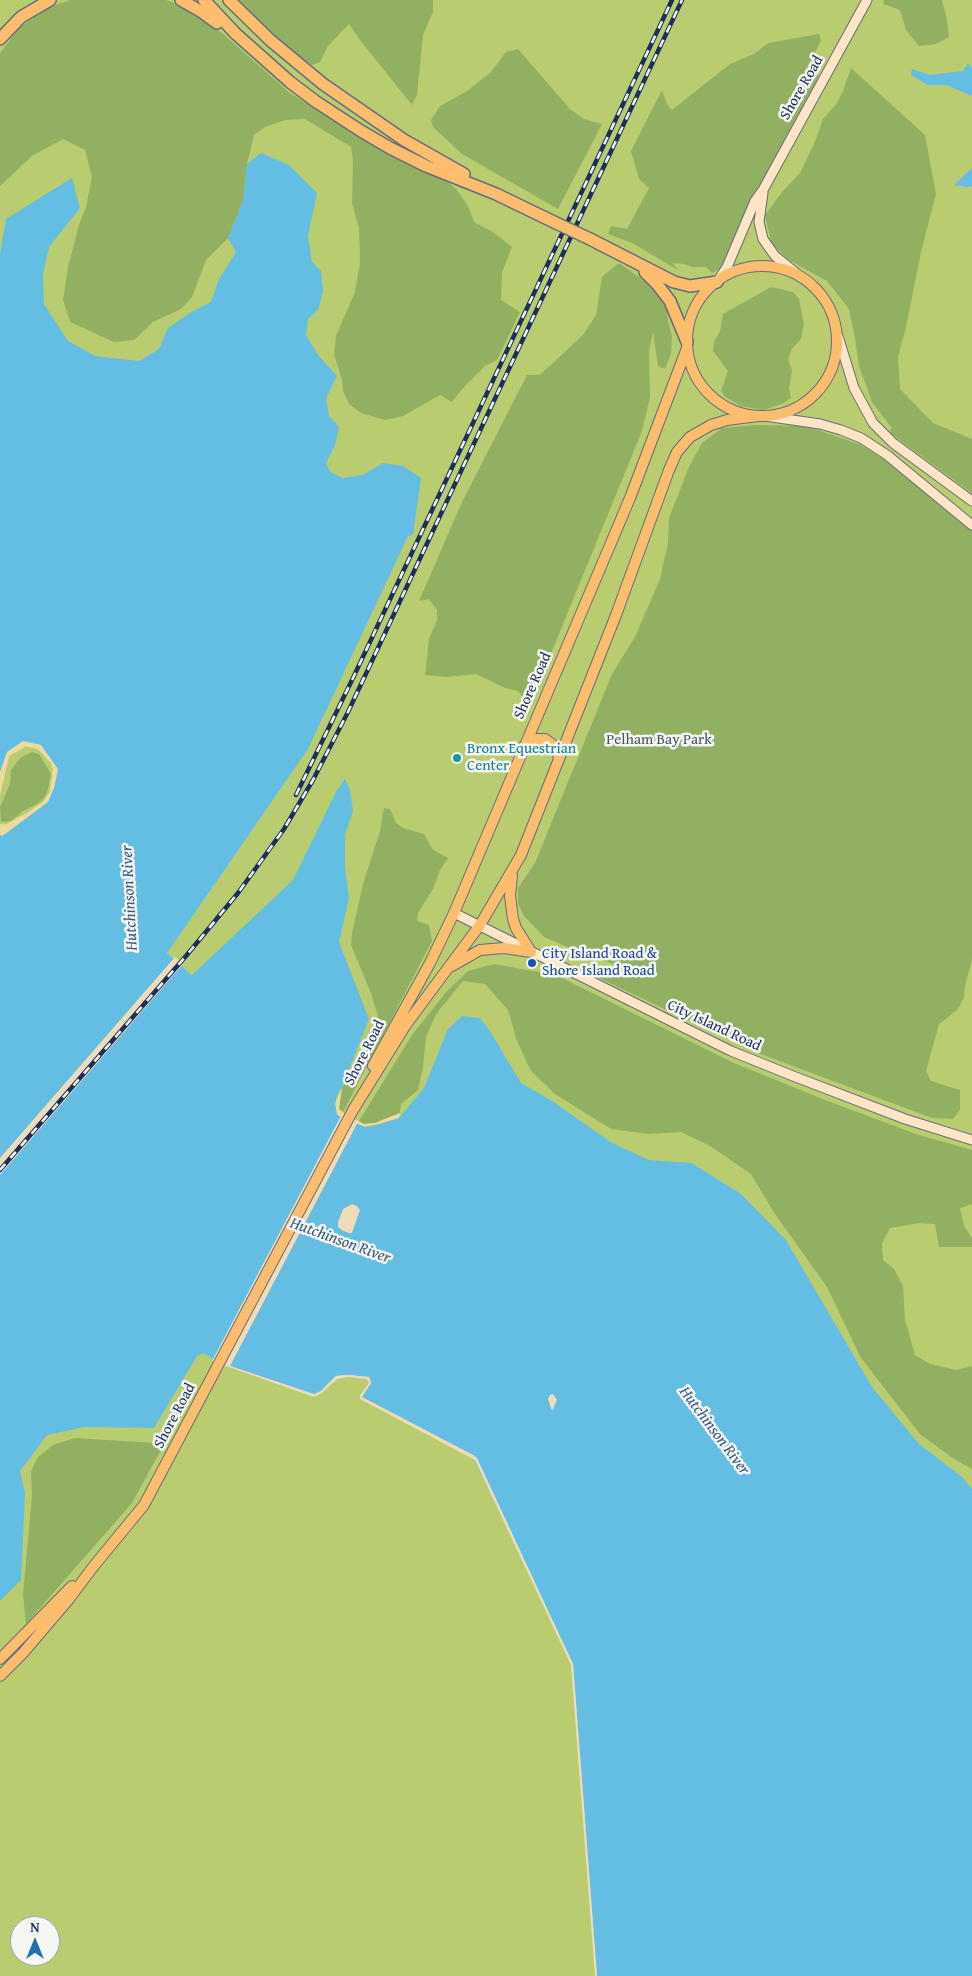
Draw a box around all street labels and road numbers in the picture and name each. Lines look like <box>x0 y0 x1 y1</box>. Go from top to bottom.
street label: Shore Road <box>776 53 828 123</box>
street label: Shore Road <box>510 650 556 722</box>
street label: City Island Road <box>664 996 764 1056</box>
street label: Shore Road <box>341 1017 389 1089</box>
street label: Shore Road <box>150 1380 200 1452</box>

